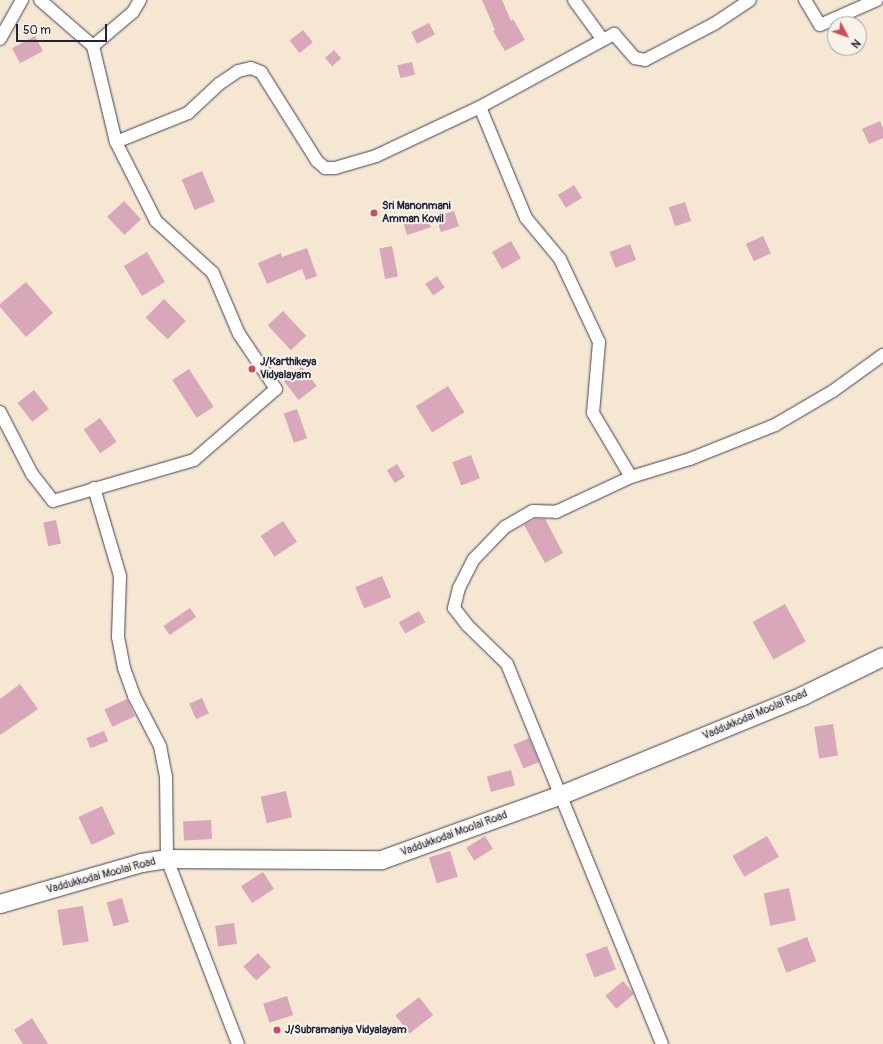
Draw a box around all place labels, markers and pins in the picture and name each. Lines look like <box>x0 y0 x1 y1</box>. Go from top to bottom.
place label: Sri Manonmani Amman Kovil <box>382 200 451 226</box>
marker: Sri Manonmani Amman Kovil <box>369 208 379 218</box>
place label: J/Karthikeya Vidyalayam <box>260 356 316 382</box>
marker: J/Karthikeya Vidyalayam <box>247 364 257 374</box>
place label: J/Subramaniya Vidyalayam <box>285 1023 407 1037</box>
marker: J/Subramaniya Vidyalayam <box>272 1025 282 1035</box>

